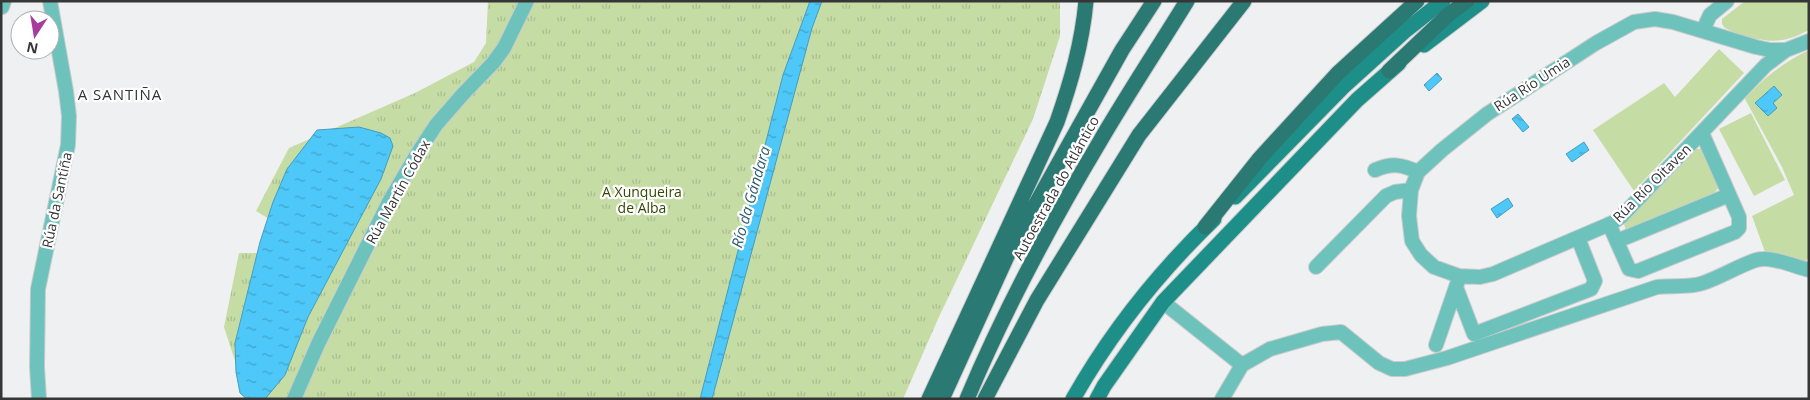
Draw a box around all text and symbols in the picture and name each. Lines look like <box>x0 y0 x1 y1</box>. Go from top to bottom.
north arrow <box>10 10 60 60</box>
text: N <box>25 38 40 59</box>
street label: Rúa Río Umia <box>1490 52 1574 115</box>
district label: A SANTIÑA <box>78 84 162 104</box>
street label: Autoestrada do Atlántico <box>1008 112 1103 263</box>
street label: Rúa Martín Códax <box>361 136 434 247</box>
street label: Rúa Río Oitaven <box>1608 139 1695 226</box>
water label: Río da Gándara <box>726 143 774 250</box>
street label: Rúa da Santiña <box>37 150 76 250</box>
park label: A Xunqueira de Alba <box>602 182 682 217</box>

